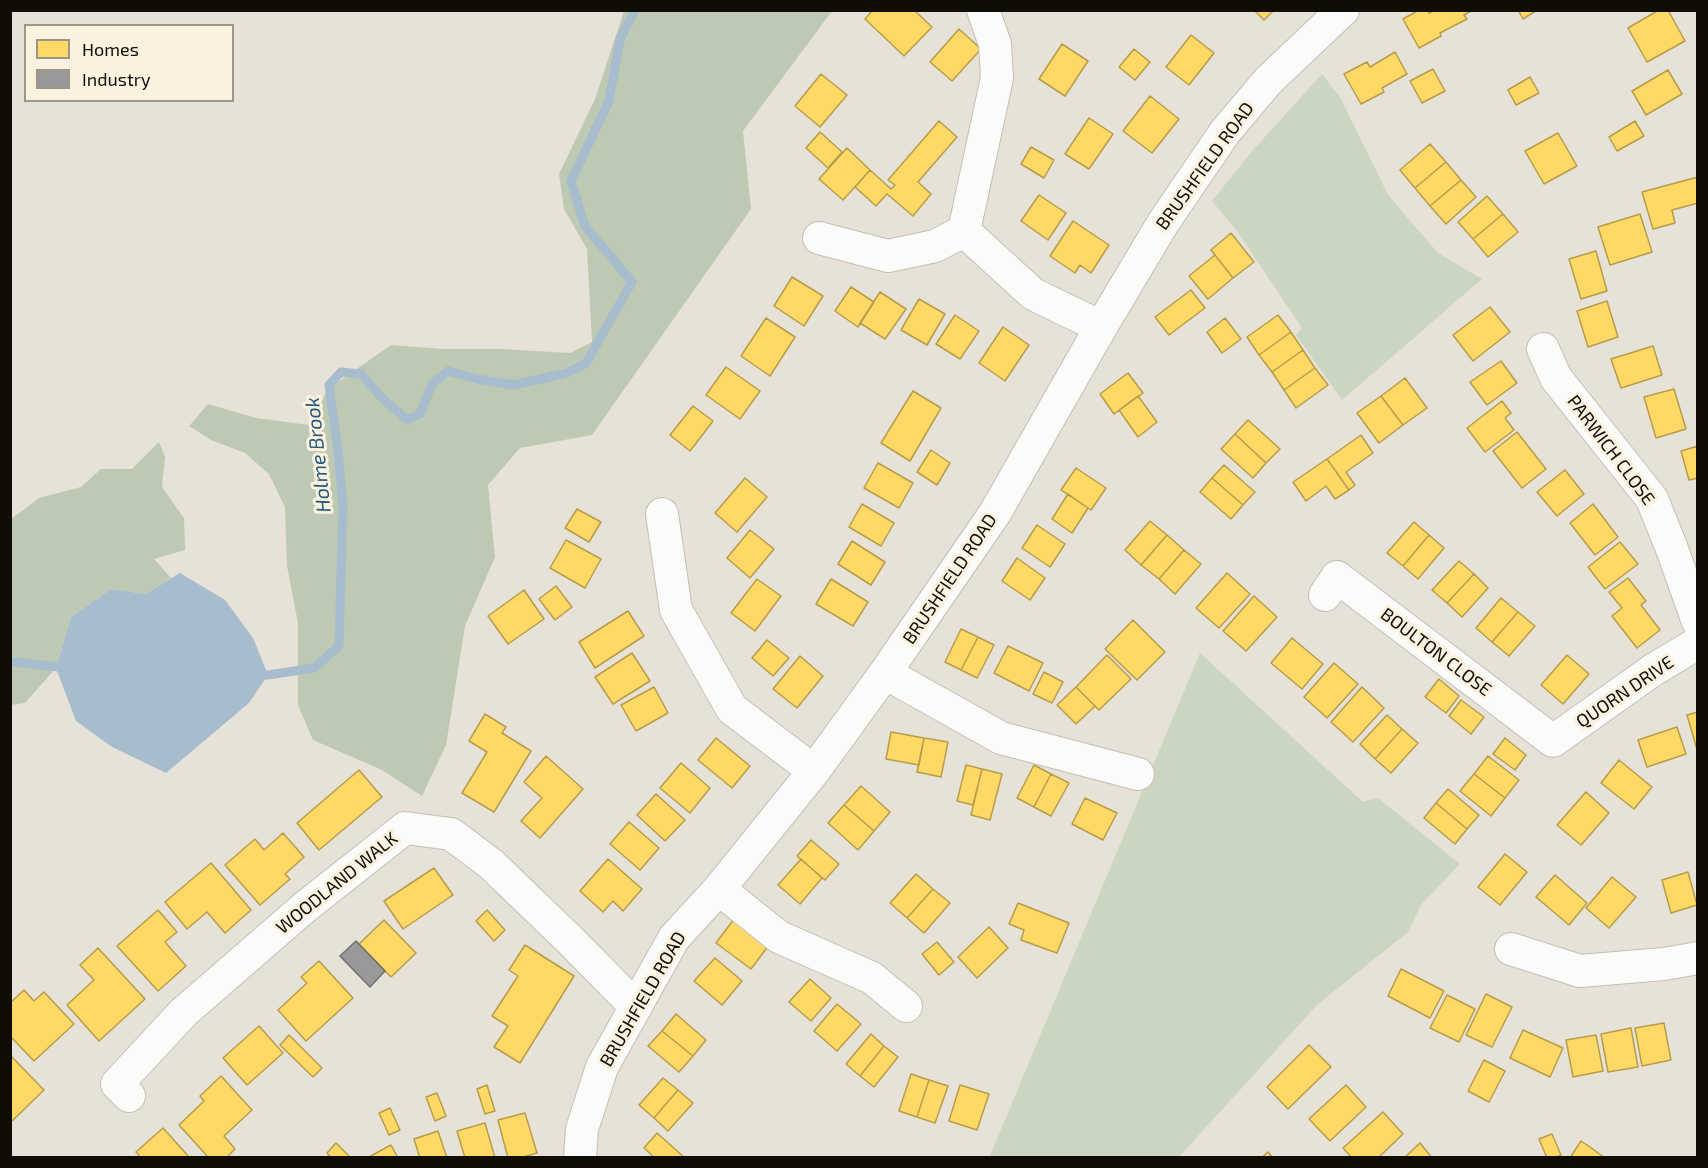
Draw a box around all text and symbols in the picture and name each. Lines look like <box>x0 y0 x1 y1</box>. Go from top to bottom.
legend <box>24 24 234 102</box>
text: Homes <box>82 38 139 60</box>
text: Industry <box>82 68 151 90</box>
street label: BRUSHFIELD ROAD <box>1151 98 1259 234</box>
street label: PARWICH CLOSE <box>1563 391 1659 509</box>
water label: Holme Brook <box>300 396 336 514</box>
street label: BRUSHFIELD ROAD <box>898 510 1002 648</box>
street label: BOULTON CLOSE <box>1376 603 1496 701</box>
street label: QUORN DRIVE <box>1572 652 1678 732</box>
street label: WOODLAND WALK <box>272 827 402 939</box>
street label: BRUSHFIELD ROAD <box>596 928 690 1070</box>

